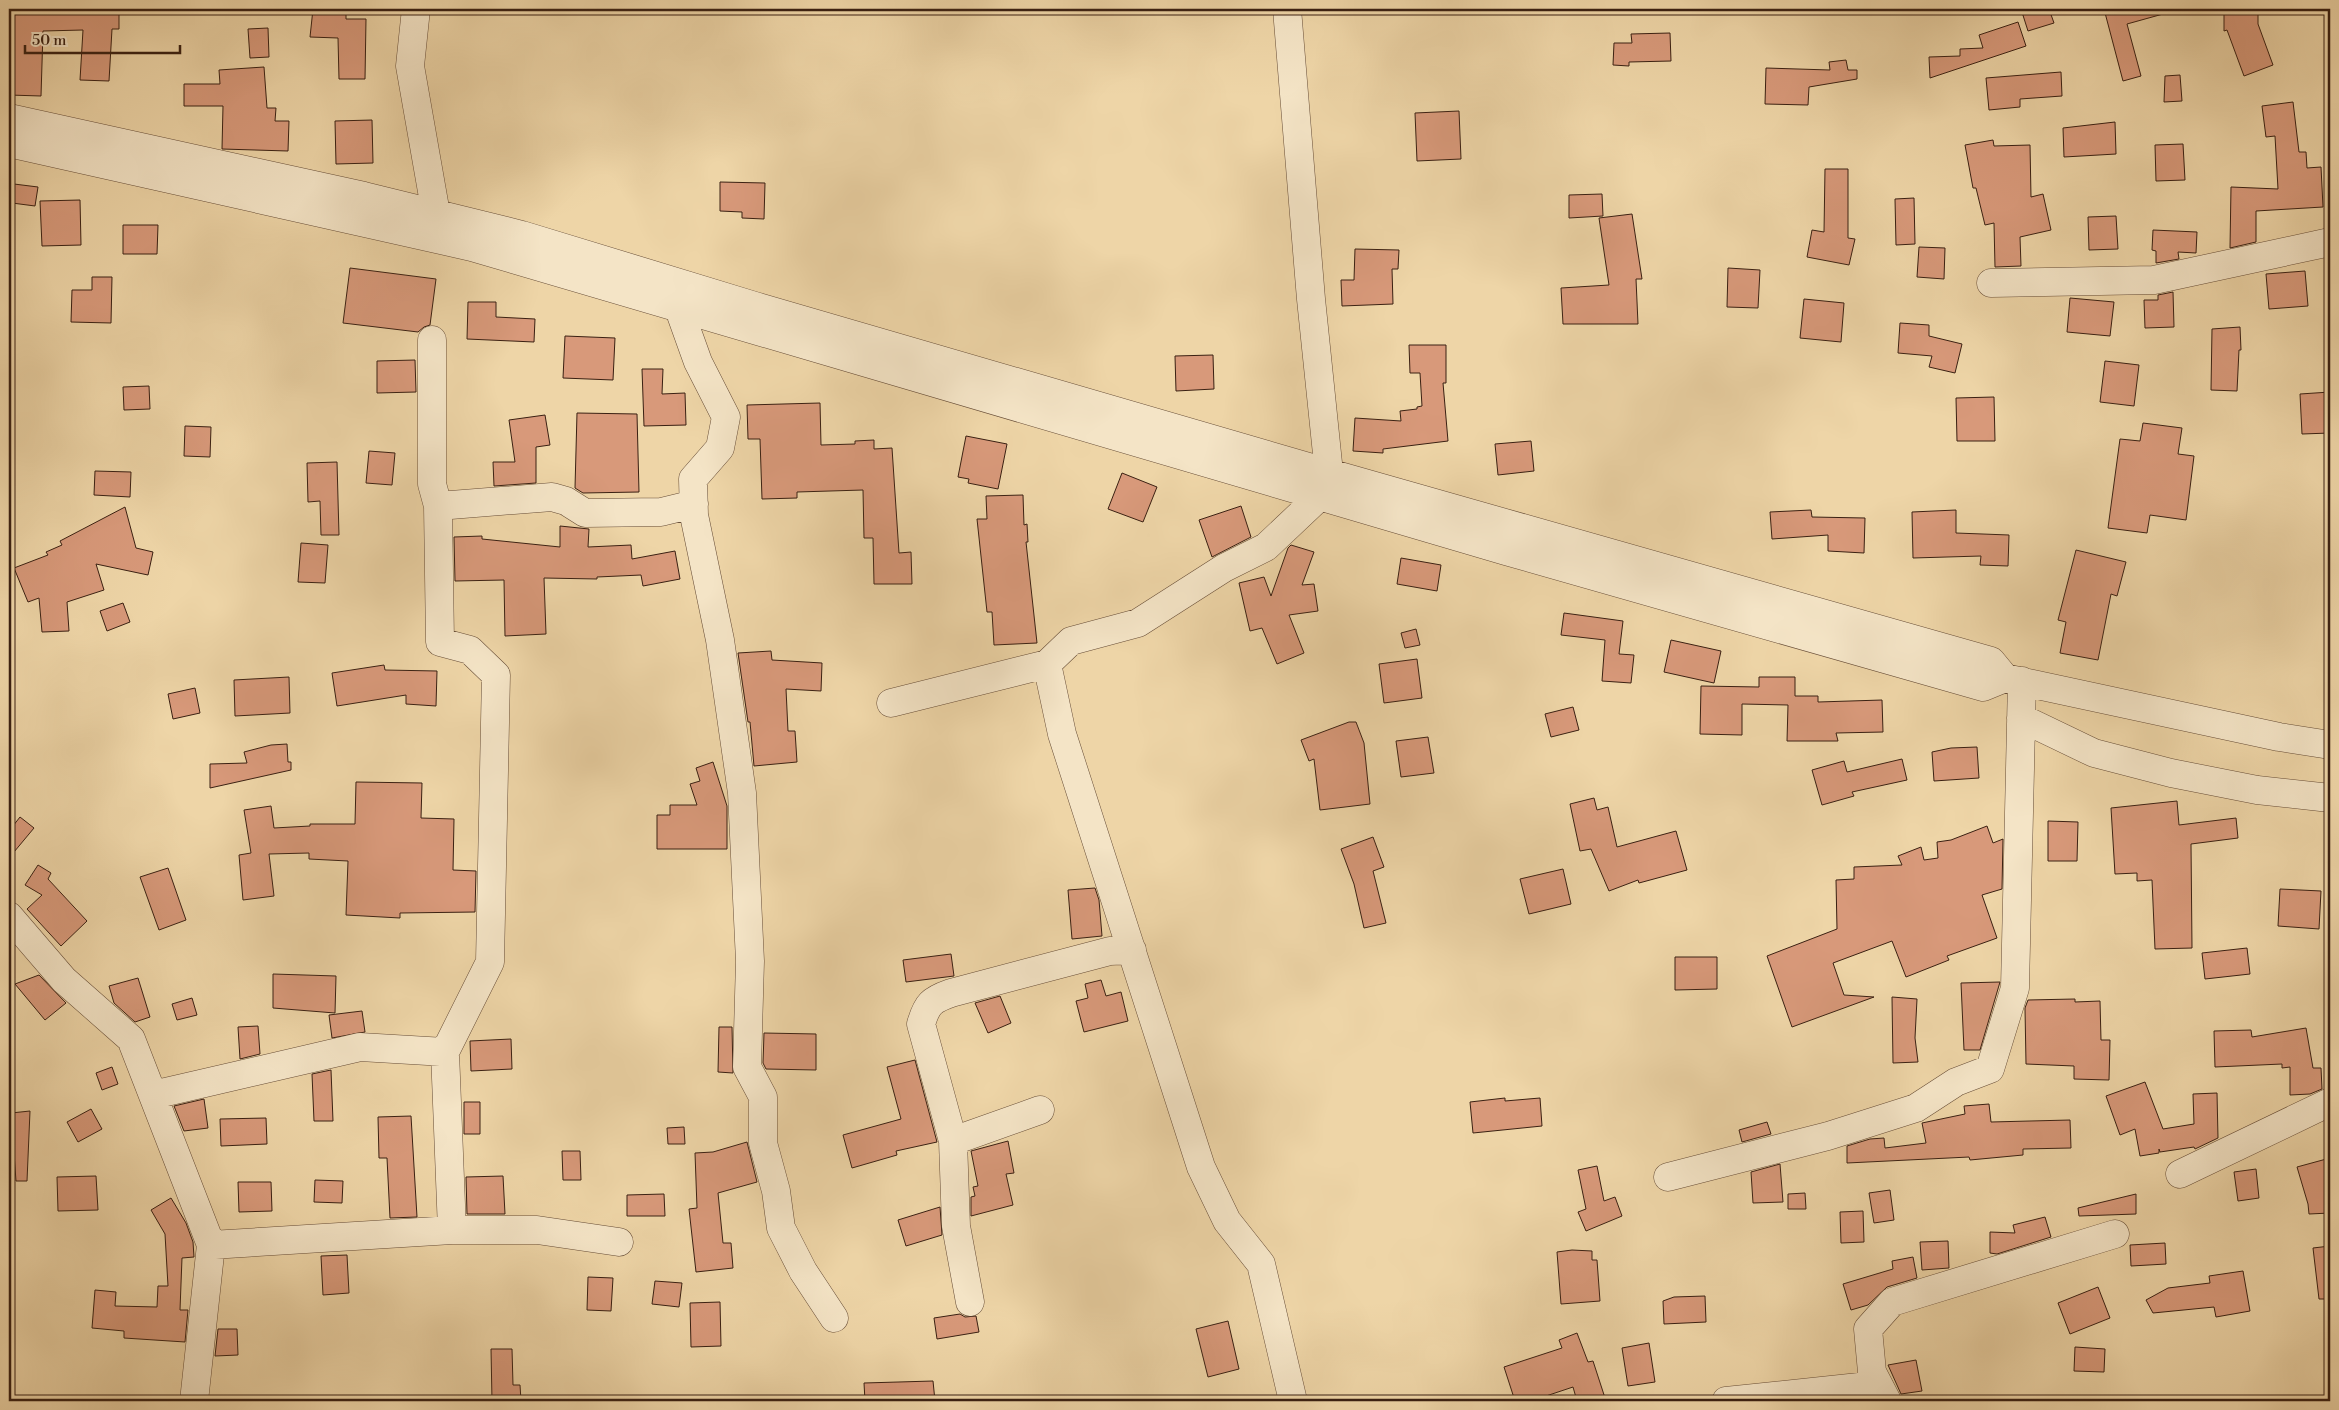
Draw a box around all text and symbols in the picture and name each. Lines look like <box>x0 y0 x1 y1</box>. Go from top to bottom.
scale bar <box>25 22 180 54</box>
text: 50 m <box>32 31 66 50</box>

